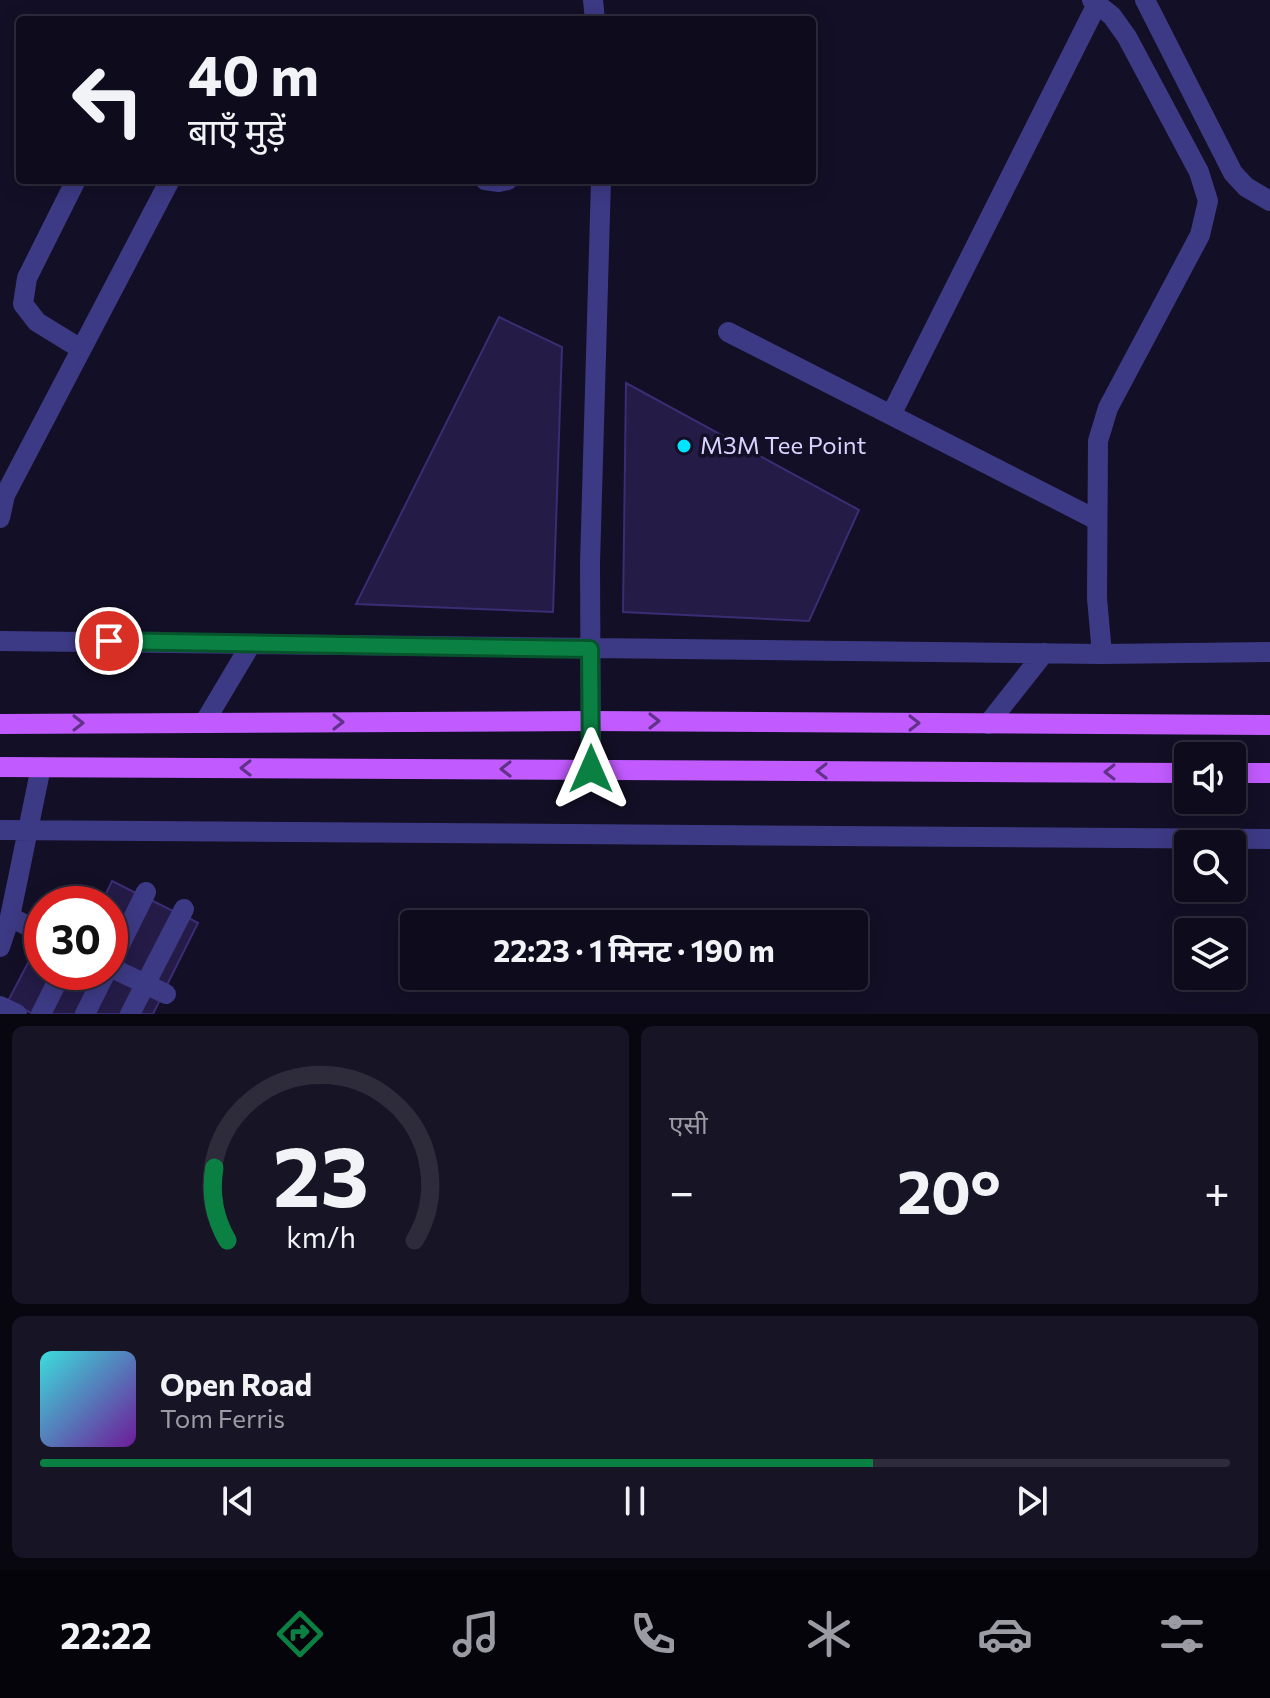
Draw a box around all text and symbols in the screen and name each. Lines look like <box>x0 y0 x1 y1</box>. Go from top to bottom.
text: 40 m <box>188 39 319 108</box>
icon: left <box>56 48 160 152</box>
text: बाएँ मुड़ें <box>188 108 285 152</box>
place label: M3M Tee Point <box>700 430 867 459</box>
marker: M3M Tee Point <box>675 437 693 455</box>
pin <box>75 607 143 675</box>
icon: arrive <box>87 619 131 663</box>
one-way arrow <box>648 712 661 730</box>
one-way arrow <box>332 713 345 731</box>
one-way arrow <box>72 714 85 732</box>
one-way arrow <box>908 714 921 732</box>
position arrow <box>549 727 633 811</box>
map controls <box>1174 742 1246 990</box>
button: sound <box>1174 742 1246 814</box>
one-way arrow <box>239 759 252 777</box>
one-way arrow <box>499 760 512 778</box>
one-way arrow <box>815 762 828 780</box>
one-way arrow <box>1103 763 1116 781</box>
button: search <box>1174 830 1246 902</box>
speed limit sign: 30 <box>24 886 128 990</box>
button: layers <box>1174 918 1246 990</box>
text: 22:23 · 1 मिनट · 190 m <box>493 931 775 968</box>
text: एसी <box>669 1108 708 1139</box>
text: 23 <box>273 1122 368 1224</box>
text: 20° <box>897 1153 1001 1226</box>
text: − <box>669 1163 694 1217</box>
text: + <box>1204 1163 1230 1217</box>
text: km/h <box>286 1219 355 1254</box>
text: Open Road <box>160 1365 312 1402</box>
text: Tom Ferris <box>160 1402 285 1433</box>
icon: previous <box>216 1479 260 1523</box>
icon: pause <box>613 1479 657 1523</box>
icon: next <box>1010 1479 1054 1523</box>
icon: directions <box>272 1606 328 1662</box>
icon: music <box>448 1606 504 1662</box>
icon: phone <box>625 1606 681 1662</box>
icon: climate <box>801 1606 857 1662</box>
icon: car <box>977 1606 1033 1662</box>
icon: filters <box>1154 1606 1210 1662</box>
text: 22:22 <box>60 1612 152 1656</box>

